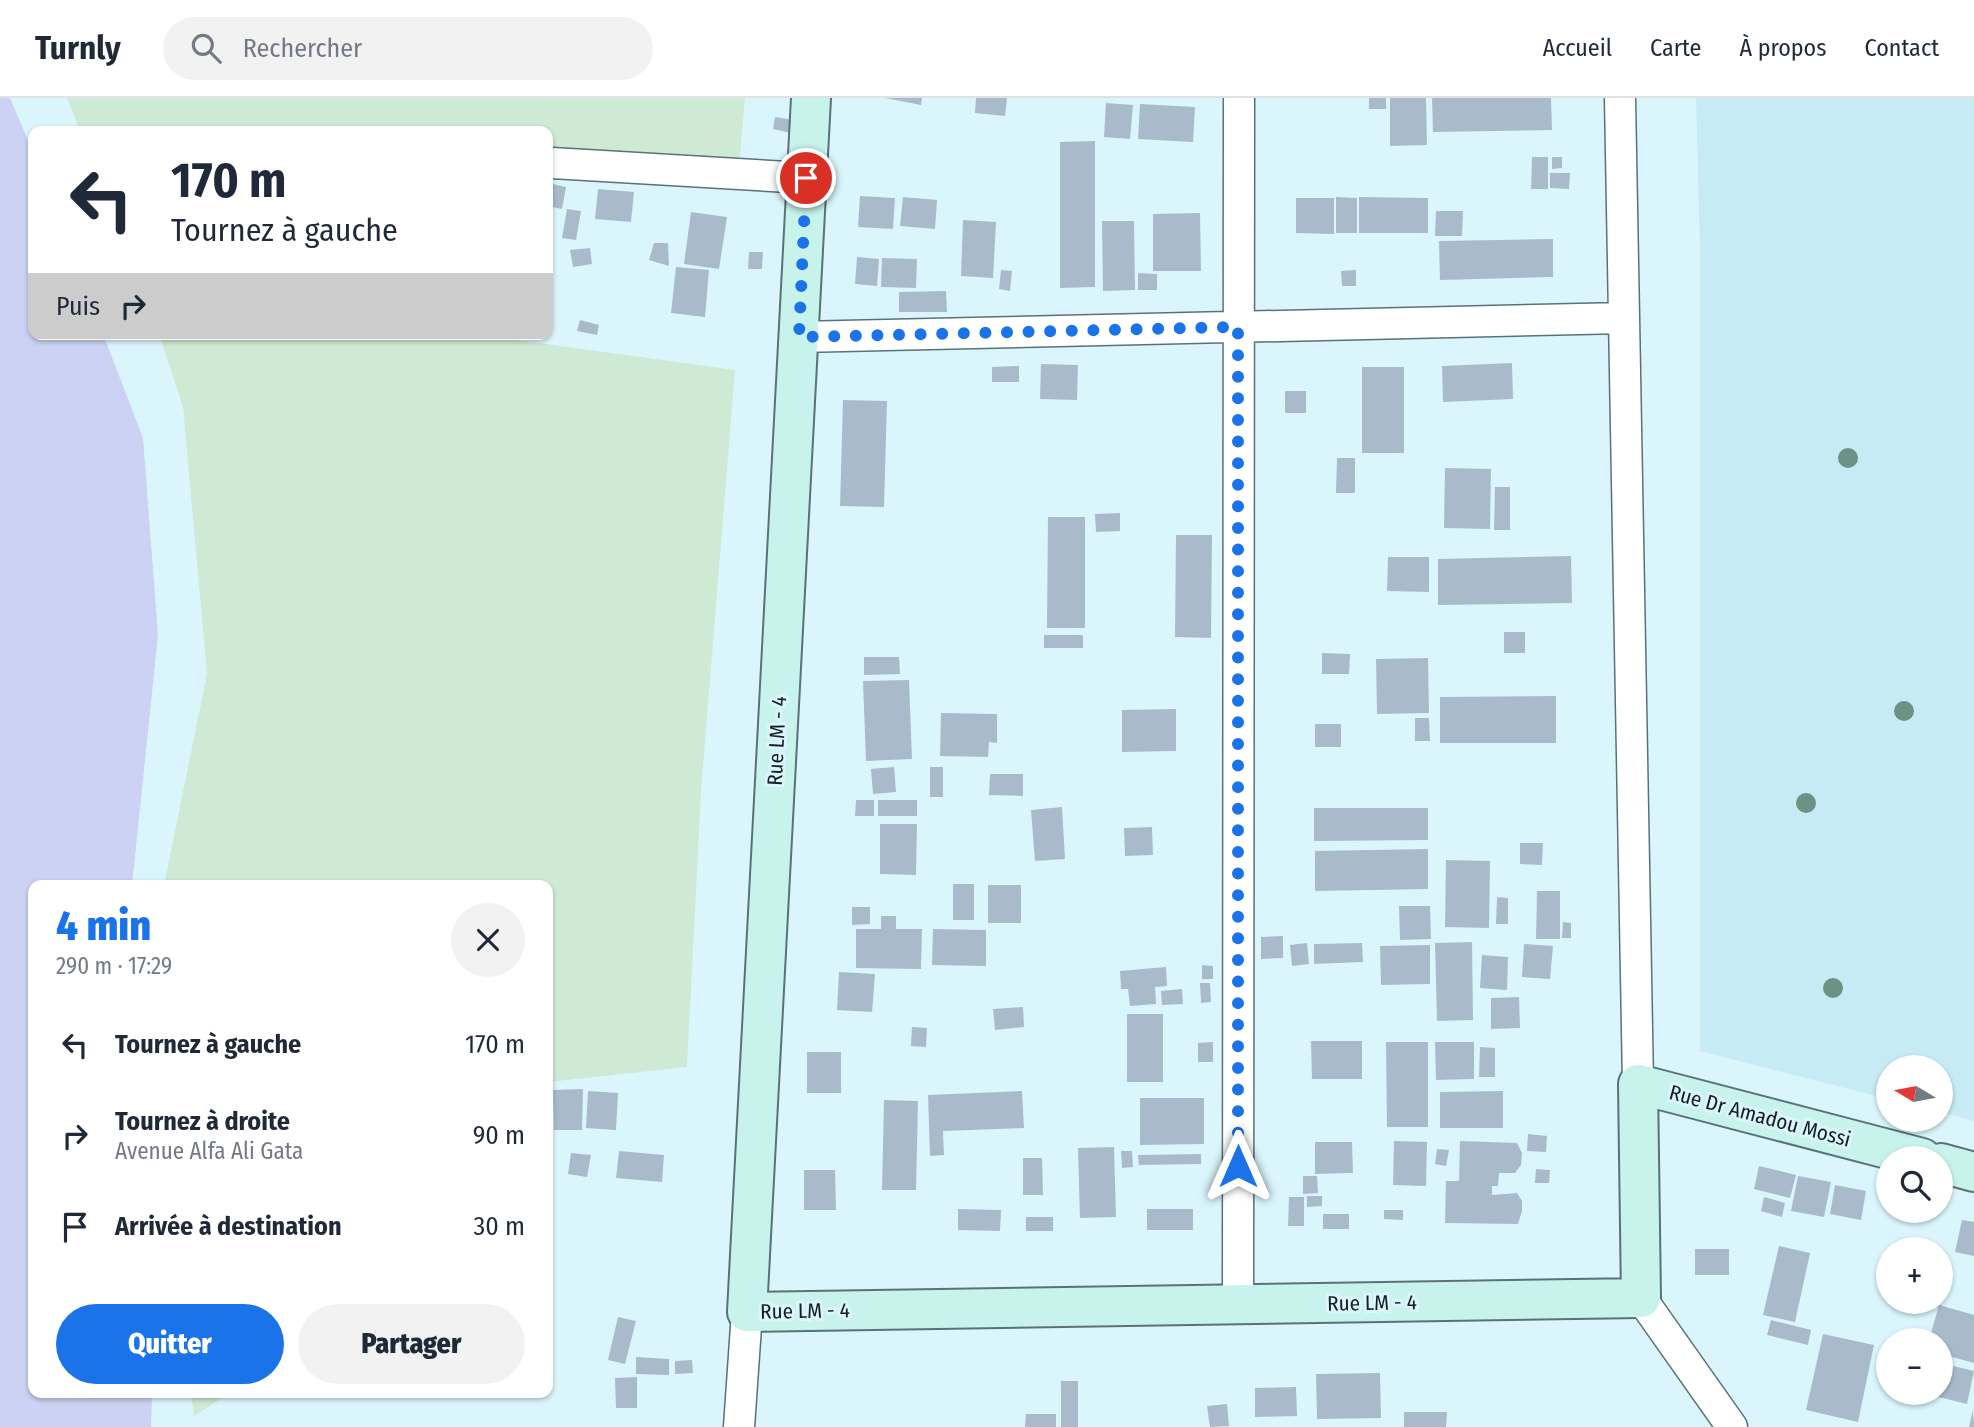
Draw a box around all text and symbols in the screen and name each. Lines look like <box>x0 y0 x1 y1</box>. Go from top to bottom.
search box <box>163 17 653 80</box>
text: Turnly <box>35 28 121 68</box>
icon: search <box>187 29 225 67</box>
text: Rechercher <box>243 33 362 64</box>
text: Accueil <box>1543 34 1612 62</box>
text: Carte <box>1650 34 1701 62</box>
text: À propos <box>1739 34 1826 62</box>
text: Contact <box>1864 34 1939 62</box>
pin <box>776 148 836 208</box>
text: 170 m <box>171 151 287 210</box>
icon: left <box>56 154 147 245</box>
icon: arrive <box>787 159 825 197</box>
text: Tournez à gauche <box>171 211 398 249</box>
icon: right <box>114 287 152 325</box>
text: Puis <box>56 291 100 322</box>
street label: Rue LM - 4 <box>762 696 792 786</box>
text: 4 min <box>56 901 151 951</box>
button: close <box>451 903 525 977</box>
text: 290 m · 17:29 <box>56 952 172 980</box>
icon: left <box>56 1026 94 1064</box>
text: Tournez à gauche <box>115 1029 301 1060</box>
text: 170 m <box>465 1029 525 1060</box>
north arrow <box>1876 1055 1953 1132</box>
map controls <box>1876 1055 1953 1405</box>
street label: Rue Dr Amadou Mossi <box>1666 1079 1854 1153</box>
text: Tournez à droite <box>115 1106 290 1137</box>
icon: right <box>56 1117 94 1155</box>
text: 90 m <box>473 1120 525 1151</box>
position arrow <box>1201 1129 1275 1203</box>
text: Avenue Alfa Ali Gata <box>115 1137 303 1165</box>
button: search <box>1876 1146 1953 1223</box>
icon: arrive <box>56 1208 94 1246</box>
text: Arrivée à destination <box>115 1211 342 1242</box>
text: 30 m <box>474 1211 525 1242</box>
button: + <box>1876 1237 1953 1314</box>
street label: Rue LM - 4 <box>1327 1289 1417 1317</box>
street label: Rue LM - 4 <box>760 1297 850 1325</box>
button: Quitter <box>56 1304 284 1384</box>
button: Partager <box>298 1304 525 1384</box>
button: − <box>1876 1328 1953 1405</box>

